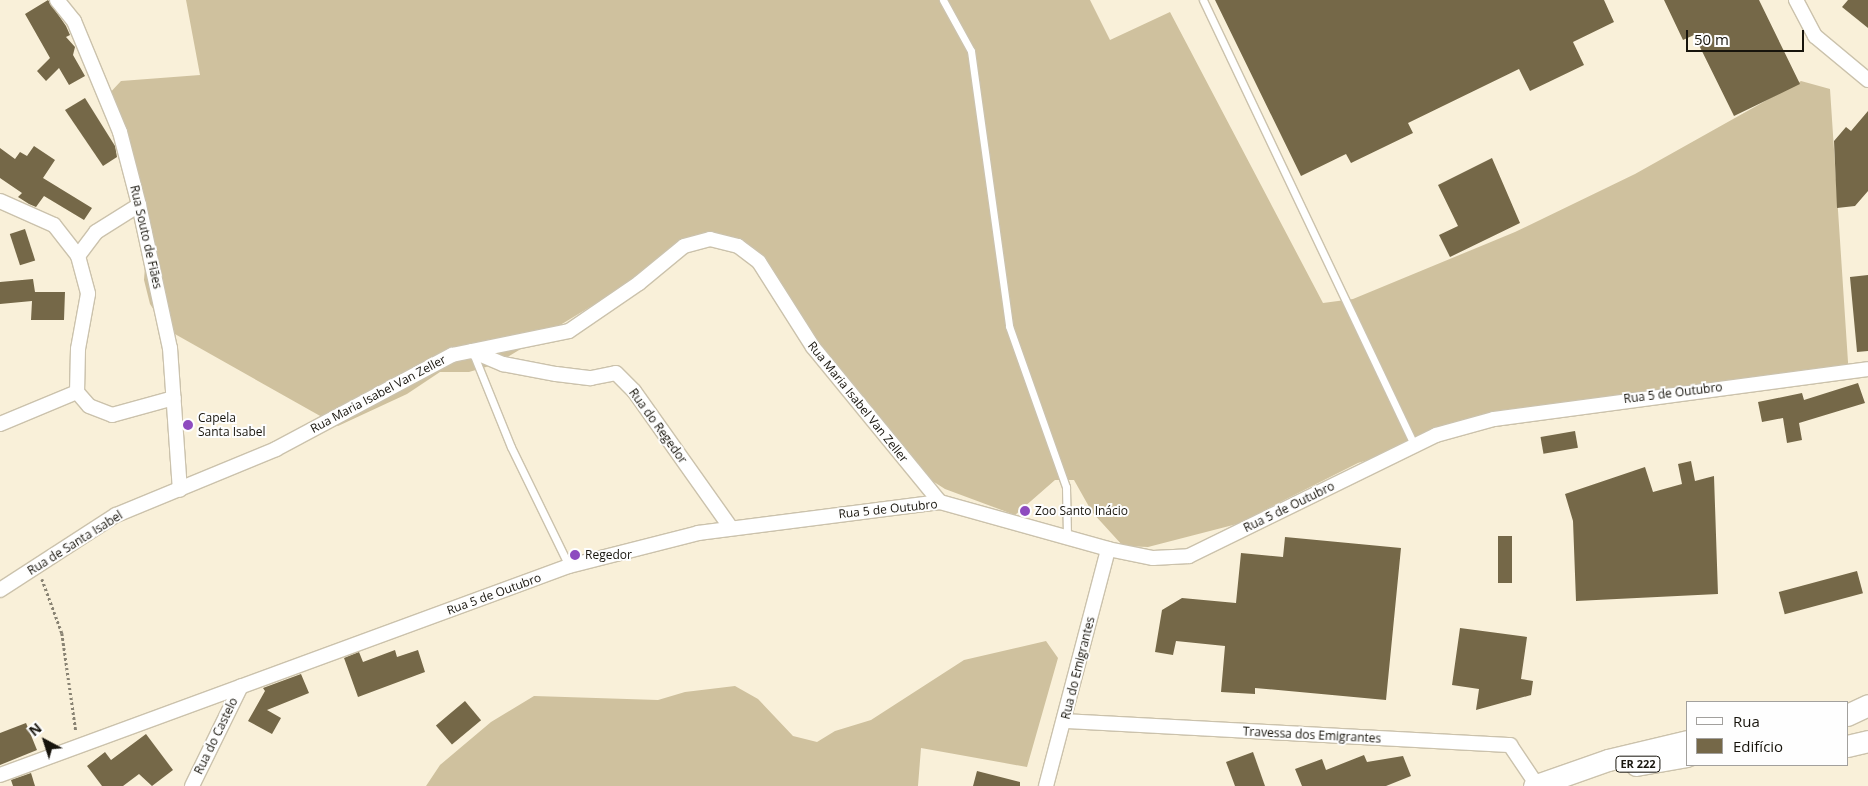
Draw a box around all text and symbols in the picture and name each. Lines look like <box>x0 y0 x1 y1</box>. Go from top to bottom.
scale bar <box>1688 20 1806 52</box>
text: 50 m <box>1694 29 1729 49</box>
street label: Rua Souto de Fiães <box>127 184 165 290</box>
street label: Rua Maria Isabel Van Zeller <box>805 339 911 465</box>
street label: Rua Maria Isabel Van Zeller <box>308 352 448 436</box>
street label: Rua 5 de Outubro <box>1623 380 1723 406</box>
street label: Rua do Regedor <box>626 386 690 466</box>
place label: Capela Santa Isabel <box>198 411 266 439</box>
marker: Capela Santa Isabel <box>182 419 194 431</box>
street label: Rua 5 de Outubro <box>1241 479 1337 535</box>
street label: Rua 5 de Outubro <box>838 497 938 521</box>
place label: Zoo Santo Inácio <box>1035 504 1128 518</box>
marker: Zoo Santo Inácio <box>1019 505 1031 517</box>
street label: Rua de Santa Isabel <box>25 508 125 578</box>
place label: Regedor <box>585 548 632 562</box>
marker: Regedor <box>569 549 581 561</box>
street label: Rua 5 de Outubro <box>445 570 543 618</box>
street label: Rua do Emigrantes <box>1058 615 1098 721</box>
street label: Rua do Castelo <box>191 695 241 777</box>
legend <box>1686 701 1848 766</box>
text: Rua <box>1733 711 1760 731</box>
north arrow <box>20 716 70 766</box>
text: N <box>25 718 46 740</box>
street label: Travessa dos Emigrantes <box>1242 724 1382 746</box>
text: Edifício <box>1733 736 1783 756</box>
road number: ER 222 <box>1614 756 1662 772</box>

